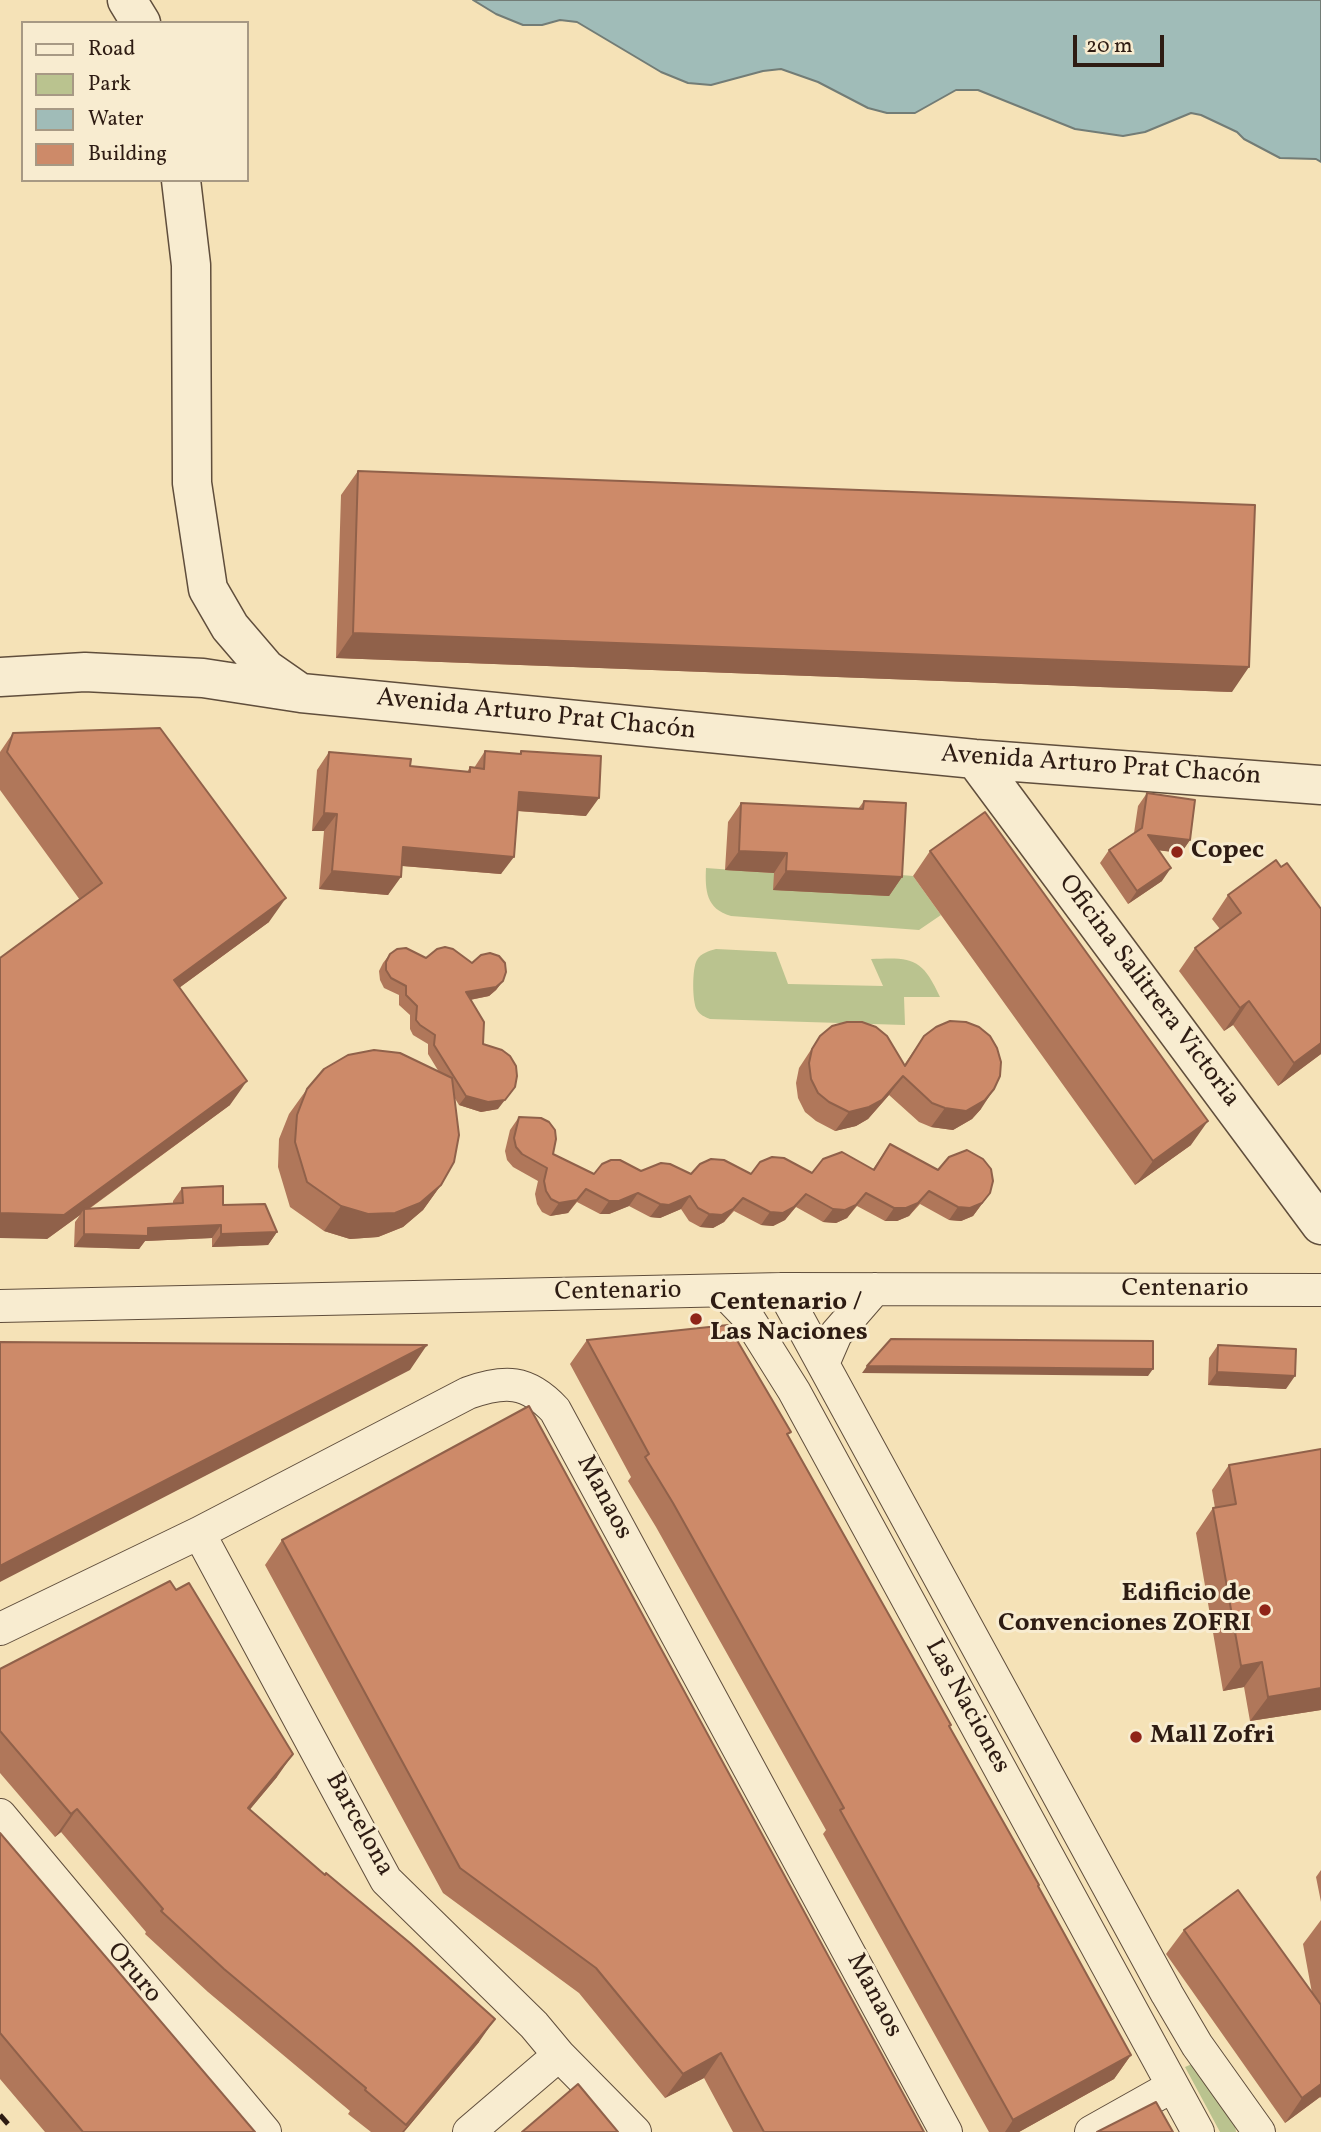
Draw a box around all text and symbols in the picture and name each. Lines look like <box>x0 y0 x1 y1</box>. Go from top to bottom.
legend <box>21 21 248 182</box>
scale bar <box>1076 21 1167 65</box>
text: 20 m <box>1086 32 1132 61</box>
text: Road <box>88 35 135 64</box>
text: Park <box>88 70 131 99</box>
text: Water <box>88 105 144 134</box>
text: Building <box>88 140 167 169</box>
street label: Avenida Arturo Prat Chacón <box>375 684 697 748</box>
street label: Avenida Arturo Prat Chacón <box>940 740 1262 794</box>
place label: Copec <box>1191 836 1264 868</box>
marker: Copec <box>1169 844 1185 860</box>
street label: Oficina Salitrera Victoria <box>1050 870 1246 1114</box>
street label: Centenario <box>1121 1274 1249 1306</box>
street label: Centenario <box>554 1276 682 1310</box>
place label: Centenario / Las Naciones <box>710 1288 868 1350</box>
marker: Centenario / Las Naciones <box>688 1311 704 1327</box>
street label: Manaos <box>568 1451 638 1545</box>
place label: Edificio de Convenciones ZOFRI <box>998 1579 1251 1640</box>
marker: Edificio de Convenciones ZOFRI <box>1257 1602 1273 1618</box>
street label: Las Naciones <box>916 1635 1016 1779</box>
place label: Mall Zofri <box>1150 1721 1275 1753</box>
marker: Mall Zofri <box>1128 1729 1144 1745</box>
street label: Barcelona <box>317 1768 399 1882</box>
street label: Oruro <box>99 1937 167 2011</box>
street label: Manaos <box>838 1949 908 2043</box>

